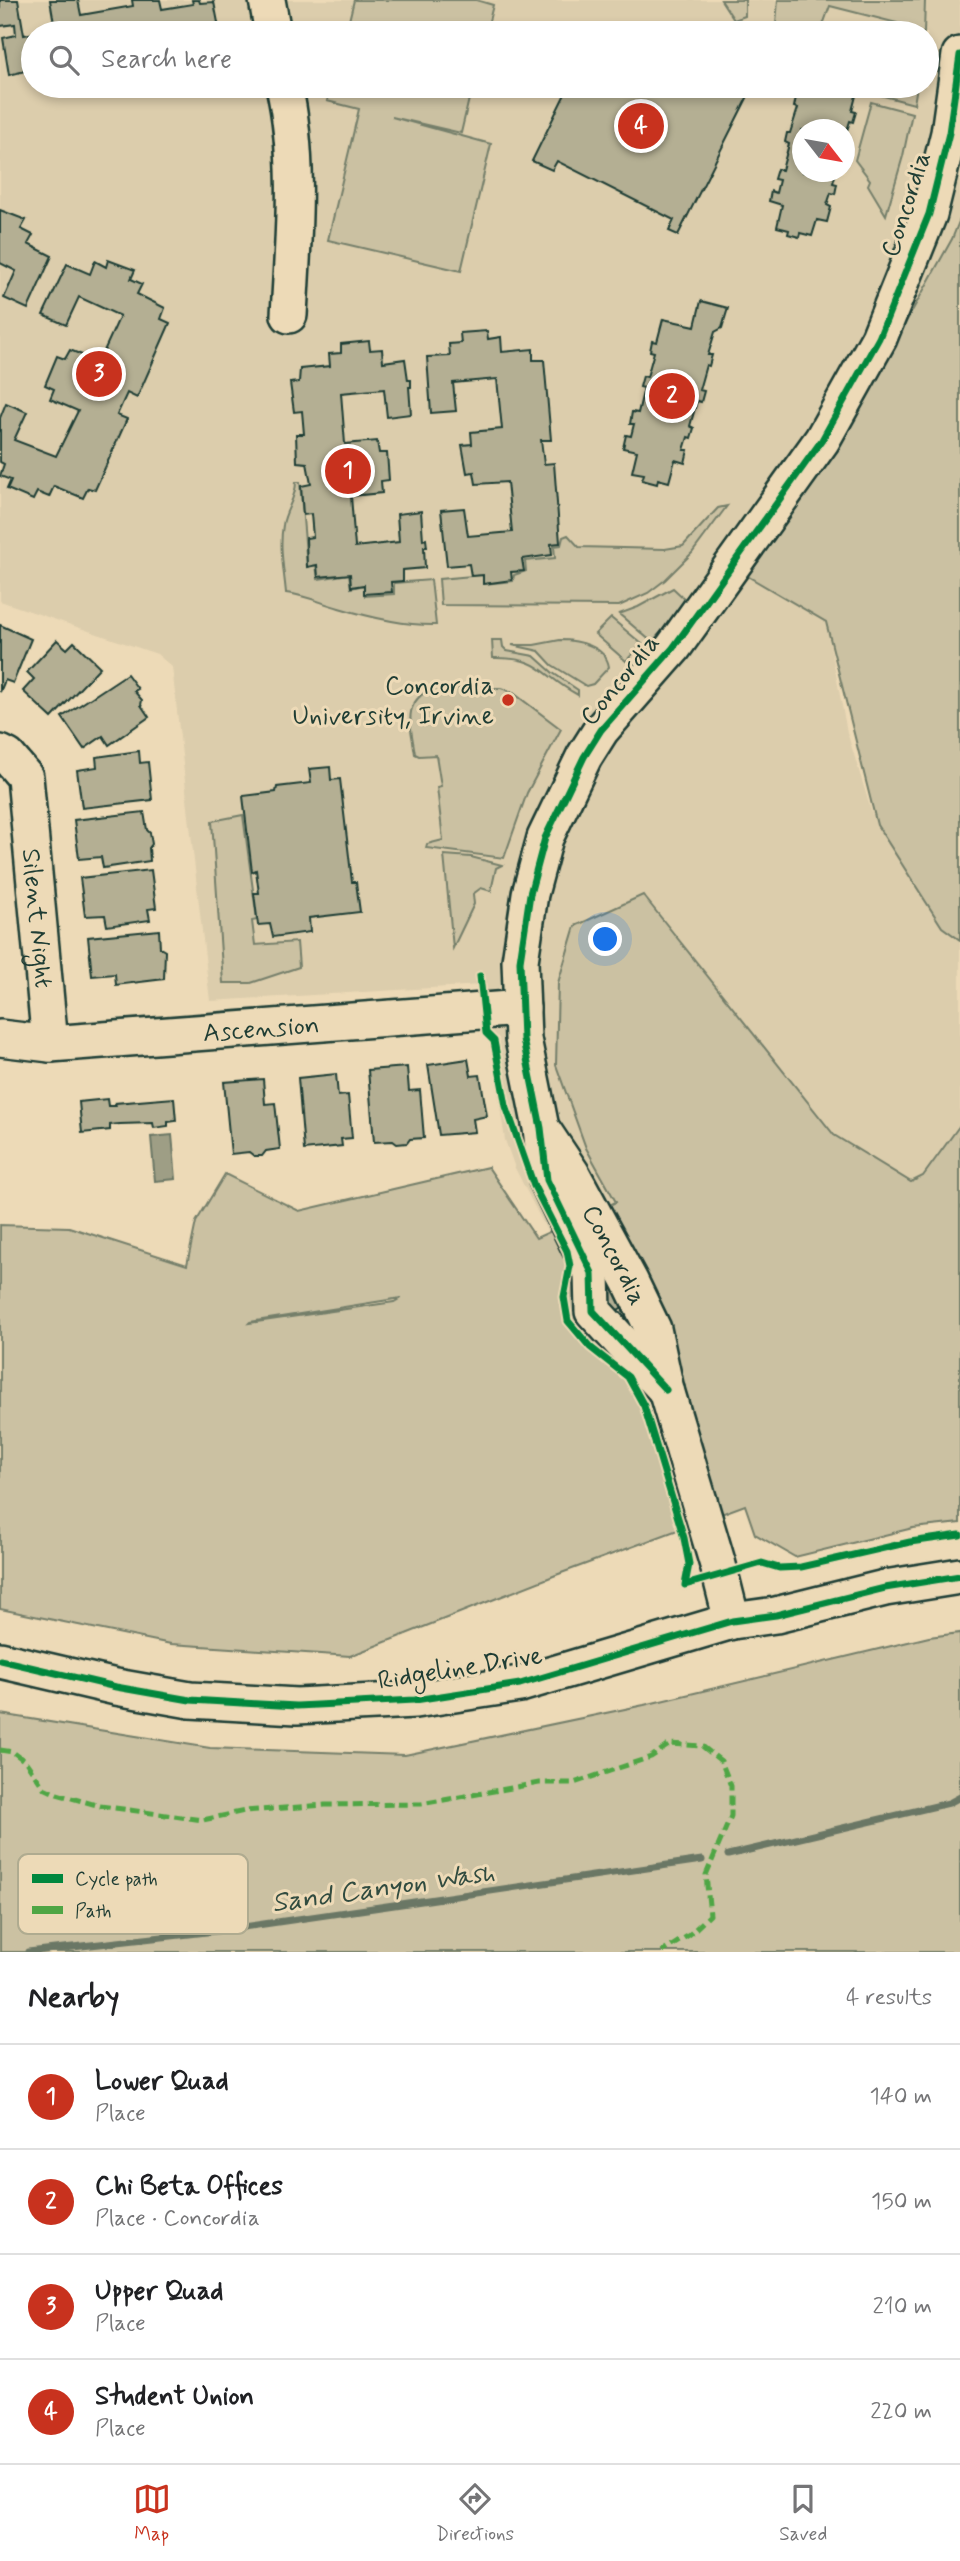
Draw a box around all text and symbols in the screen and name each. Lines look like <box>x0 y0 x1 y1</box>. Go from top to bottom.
search box <box>21 21 939 98</box>
icon: search <box>45 41 83 79</box>
text: Search here <box>101 43 232 77</box>
pin: 4 <box>618 100 664 152</box>
north arrow <box>792 119 855 182</box>
street label: Concordia <box>874 148 940 262</box>
pin: 3 <box>76 348 122 400</box>
pin: 2 <box>649 370 695 422</box>
pin: 1 <box>325 445 371 497</box>
street label: Concordia <box>573 627 668 733</box>
place label: Concordia University, Irvine <box>292 670 494 734</box>
marker: Concordia University, Irvine <box>500 692 516 708</box>
street label: Silent Night <box>13 847 60 990</box>
your location <box>588 922 622 956</box>
street label: Ascension <box>202 1009 321 1051</box>
street label: Concordia <box>573 1199 654 1311</box>
street label: Ridgeline Drive <box>376 1639 545 1701</box>
legend <box>18 1854 248 1934</box>
water label: Sand Canyon Wash <box>269 1854 497 1922</box>
text: Cycle path <box>75 1867 158 1892</box>
text: Path <box>75 1899 112 1924</box>
text: Nearby <box>28 1978 119 2017</box>
text: 4 results <box>846 1983 932 2013</box>
text: Lower Quad <box>95 2065 229 2099</box>
text: 1 <box>46 2082 56 2112</box>
text: 140 m <box>869 2082 932 2112</box>
text: Place <box>95 2099 146 2129</box>
text: Chi Beta Offices <box>95 2170 283 2204</box>
text: 2 <box>45 2187 57 2217</box>
text: 150 m <box>871 2187 932 2217</box>
text: Place · Concordia <box>95 2204 260 2234</box>
text: Upper Quad <box>95 2275 223 2309</box>
text: 3 <box>46 2292 56 2322</box>
text: 210 m <box>872 2292 932 2322</box>
text: Place <box>95 2309 146 2339</box>
text: Student Union <box>95 2380 254 2414</box>
text: 4 <box>44 2397 58 2427</box>
text: 220 m <box>870 2397 932 2427</box>
text: Place <box>95 2414 146 2444</box>
tab: Map <box>133 2480 171 2547</box>
tab: Directions <box>436 2480 514 2547</box>
tab: Saved <box>779 2480 827 2547</box>

